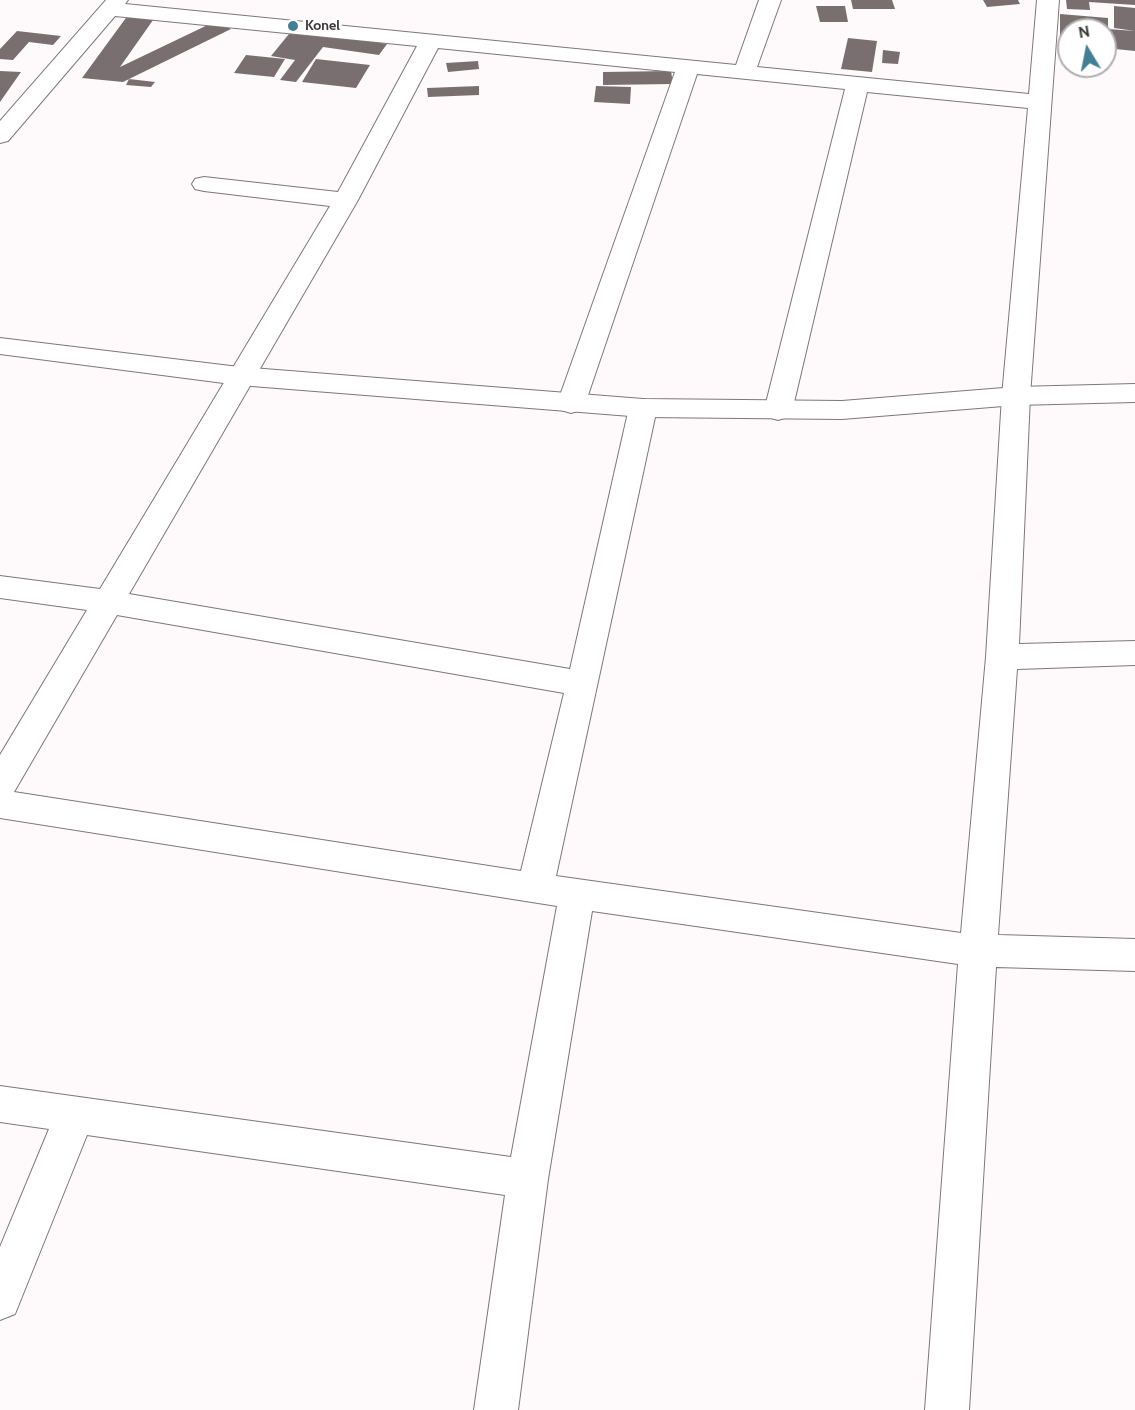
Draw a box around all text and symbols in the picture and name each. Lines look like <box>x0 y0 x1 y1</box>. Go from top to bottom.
place label: Konel <box>305 18 340 34</box>
north arrow <box>1057 18 1117 78</box>
marker: Konel <box>286 19 300 33</box>
text: N <box>1077 21 1091 42</box>

